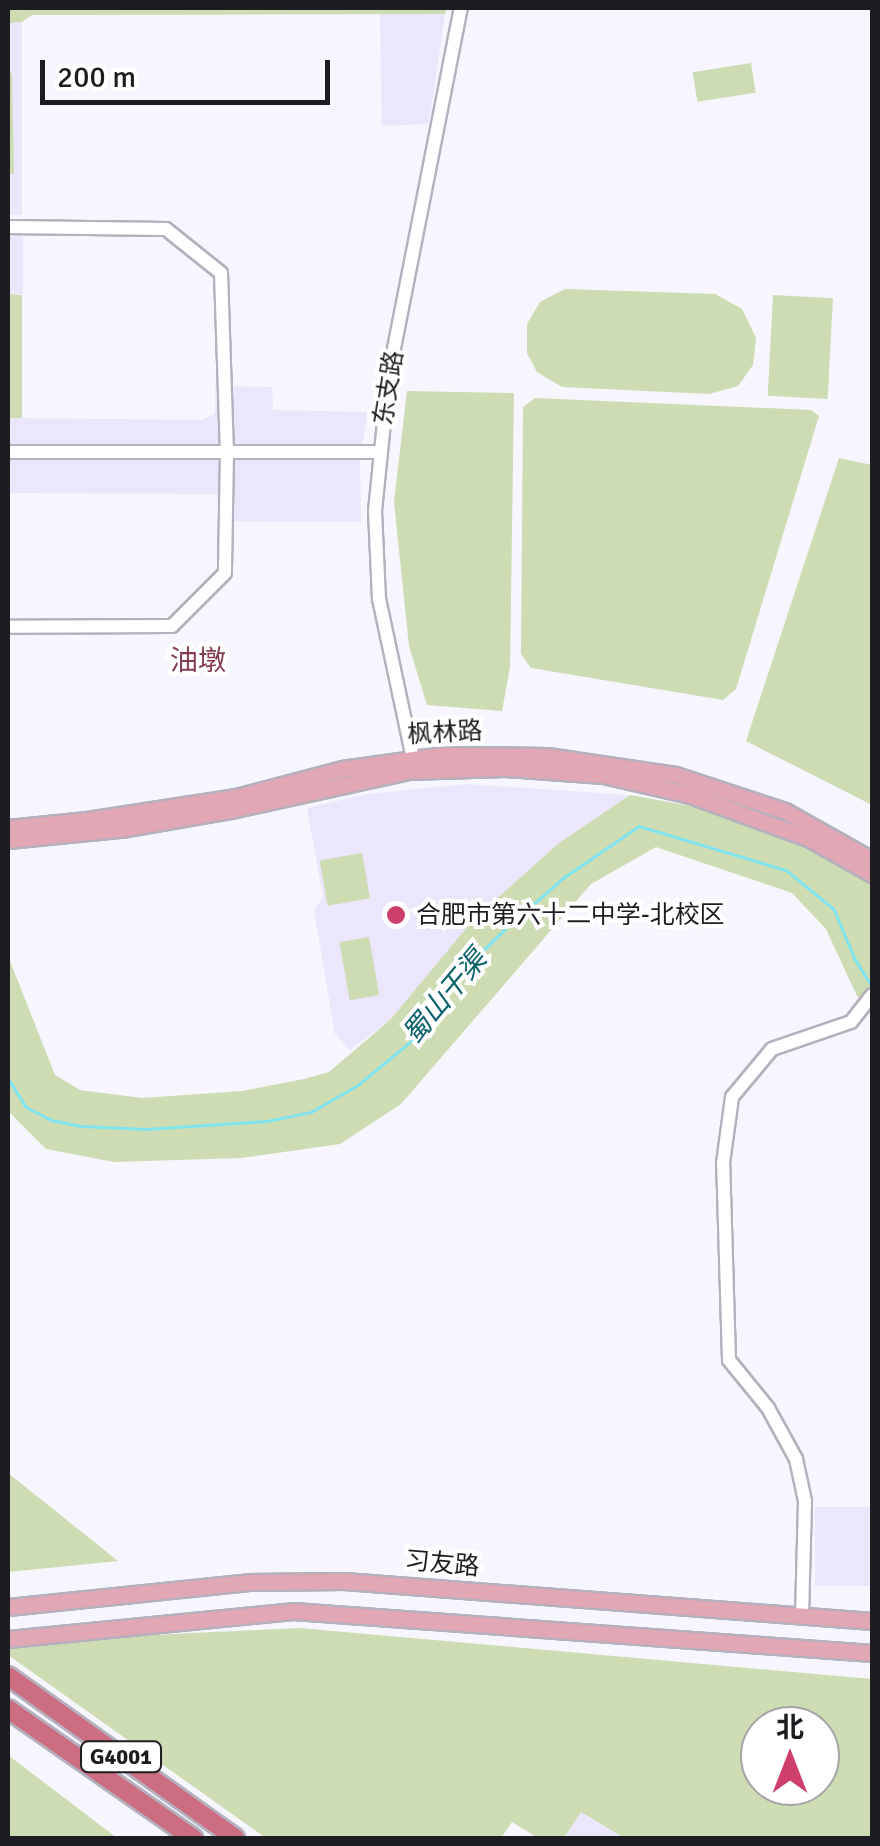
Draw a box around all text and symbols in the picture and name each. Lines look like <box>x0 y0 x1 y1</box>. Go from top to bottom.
scale bar <box>45 40 335 102</box>
text: 200 m <box>57 59 136 96</box>
street label: 东支路 <box>368 349 410 427</box>
district label: 油墩 <box>170 644 226 678</box>
street label: 枫林路 <box>407 716 483 750</box>
place label: 合肥市第六十二中学-北校区 <box>416 900 725 930</box>
marker: 合肥市第六十二中学-北校区 <box>385 904 407 926</box>
water label: 蜀山干渠 <box>396 943 494 1051</box>
street label: 习友路 <box>403 1546 481 1582</box>
north arrow <box>740 1706 840 1806</box>
text: 北 <box>776 1711 804 1745</box>
road number: G4001 <box>78 1740 164 1774</box>

